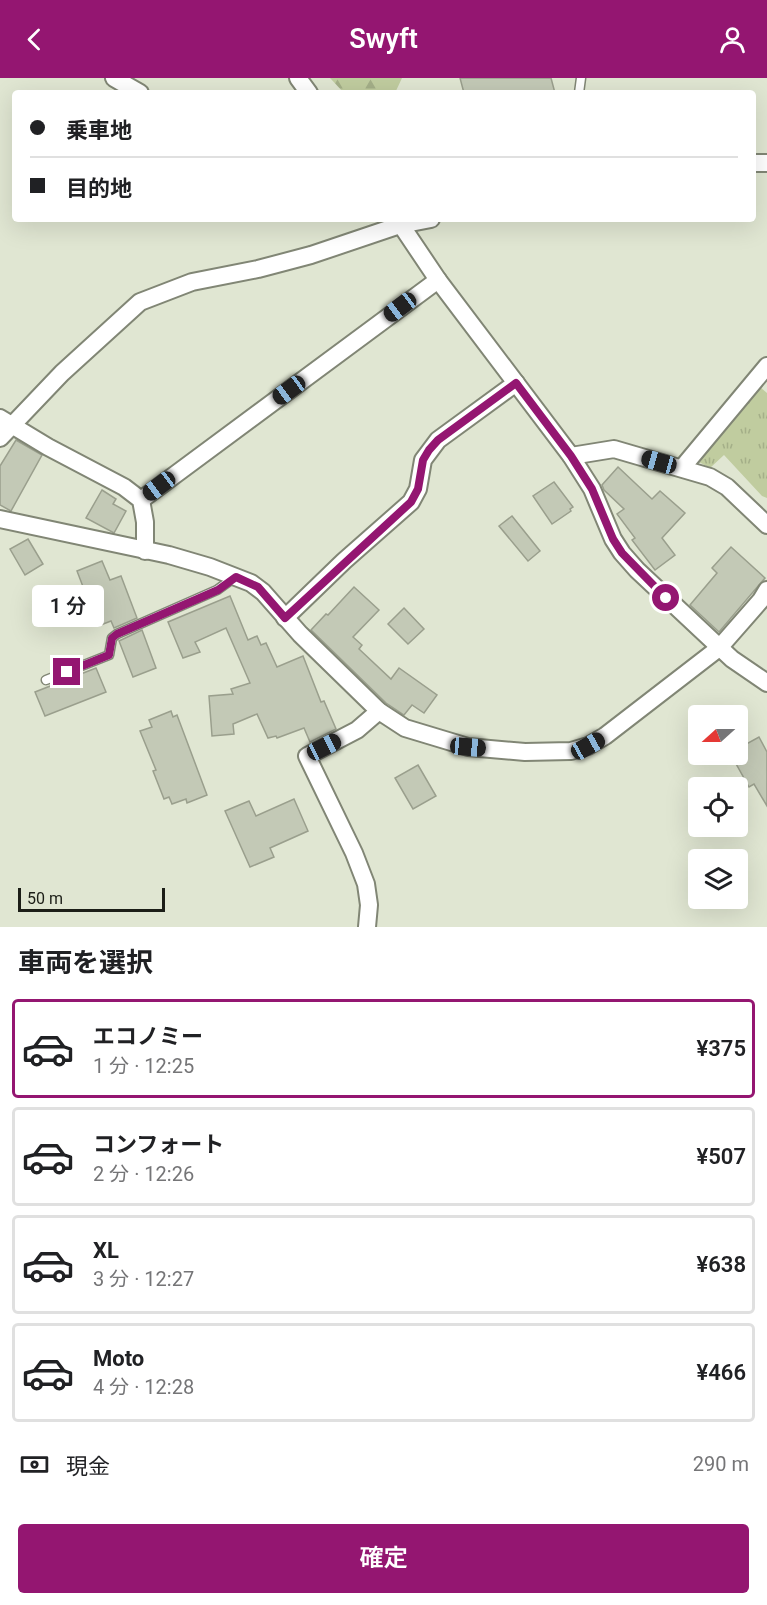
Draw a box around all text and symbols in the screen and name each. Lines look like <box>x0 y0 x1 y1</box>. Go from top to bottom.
icon: back <box>18 23 51 56</box>
text: Swyft <box>349 23 418 55</box>
icon: person <box>716 23 749 56</box>
text: 乗車地 <box>66 118 132 143</box>
text: 目的地 <box>66 176 132 201</box>
car <box>380 289 420 325</box>
car <box>269 372 309 408</box>
car <box>639 448 679 476</box>
car <box>139 468 179 504</box>
route start <box>652 584 679 611</box>
callout: 1 分 <box>31 585 103 627</box>
text: 1 分 <box>50 594 86 618</box>
route end <box>53 658 80 685</box>
north arrow <box>688 705 748 765</box>
map controls <box>688 705 748 909</box>
car <box>568 729 608 763</box>
car <box>304 731 344 763</box>
car <box>449 736 487 758</box>
button: locate <box>688 777 748 837</box>
button: layers <box>688 849 748 909</box>
scale bar <box>18 885 165 912</box>
text: 50 m <box>27 889 63 908</box>
text: 車両を選択 <box>18 947 153 979</box>
icon: car <box>21 1022 75 1076</box>
text: エコノミー <box>93 1024 203 1049</box>
text: ¥375 <box>697 1036 746 1061</box>
text: 1 分 · 12:25 <box>93 1054 194 1078</box>
icon: car <box>21 1130 75 1184</box>
text: コンフォート <box>93 1132 224 1157</box>
text: ¥507 <box>697 1144 746 1169</box>
text: 2 分 · 12:26 <box>93 1162 194 1186</box>
icon: car <box>21 1238 75 1292</box>
text: XL <box>93 1238 119 1263</box>
text: ¥638 <box>697 1252 746 1277</box>
text: 3 分 · 12:27 <box>93 1267 194 1291</box>
icon: car <box>21 1346 75 1400</box>
text: Moto <box>93 1346 144 1371</box>
text: ¥466 <box>697 1360 746 1385</box>
text: 4 分 · 12:28 <box>93 1375 194 1399</box>
icon: cash <box>18 1448 51 1481</box>
text: 290 m <box>693 1452 749 1476</box>
text: 現金 <box>66 1454 110 1479</box>
button: 確定 <box>18 1524 749 1593</box>

